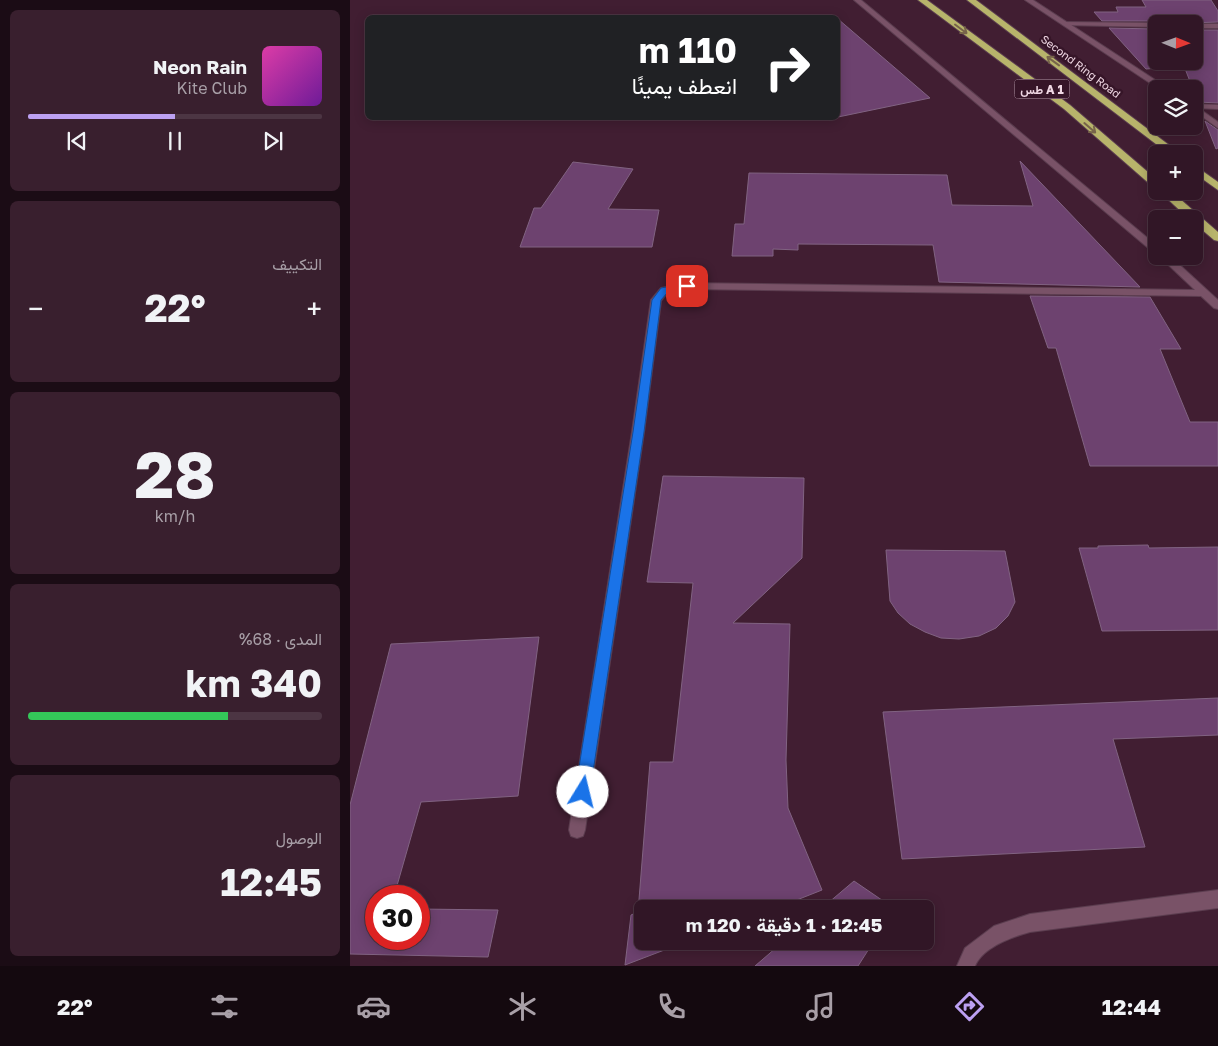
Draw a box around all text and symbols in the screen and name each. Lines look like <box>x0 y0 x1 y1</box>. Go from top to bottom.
north arrow <box>1148 15 1202 70</box>
map controls <box>1148 15 1203 265</box>
one-way arrow <box>954 24 968 34</box>
text: 110 m <box>639 29 737 71</box>
street label: Second Ring Road <box>1039 32 1123 100</box>
icon: right <box>755 35 820 100</box>
text: Neon Rain <box>153 55 247 78</box>
one-way arrow <box>1046 56 1060 66</box>
text: انعطف يمينًا <box>632 72 737 99</box>
text: Kite Club <box>176 78 247 98</box>
road number: طس A 1 <box>1014 80 1070 98</box>
button: layers <box>1148 80 1203 135</box>
one-way arrow <box>1084 122 1097 133</box>
icon: previous <box>63 127 91 155</box>
icon: pause <box>161 127 189 155</box>
icon: next <box>259 127 287 155</box>
button: + <box>1148 145 1203 200</box>
button: − <box>1148 210 1203 265</box>
text: التكييف <box>272 254 322 274</box>
pin <box>666 265 708 307</box>
icon: arrive <box>673 272 701 300</box>
text: 22° <box>144 285 206 330</box>
text: − <box>28 292 43 325</box>
text: + <box>307 292 322 325</box>
text: 28 <box>134 434 216 512</box>
text: km/h <box>155 506 195 526</box>
text: المدى · 68% <box>239 629 322 649</box>
text: 340 km <box>186 660 322 705</box>
position arrow <box>556 765 608 817</box>
text: الوصول <box>276 828 322 848</box>
text: 12:45 <box>220 859 322 904</box>
speed limit sign: 30 <box>365 885 430 950</box>
text: 12:45 · 1 دقيقة · 120 m <box>686 913 882 936</box>
icon: filters <box>207 989 242 1024</box>
icon: car <box>356 989 391 1024</box>
icon: climate <box>505 989 540 1024</box>
icon: phone <box>654 989 689 1024</box>
icon: music <box>803 989 838 1024</box>
icon: directions <box>952 989 987 1024</box>
text: 22° <box>57 993 93 1020</box>
text: 12:44 <box>1102 993 1161 1020</box>

